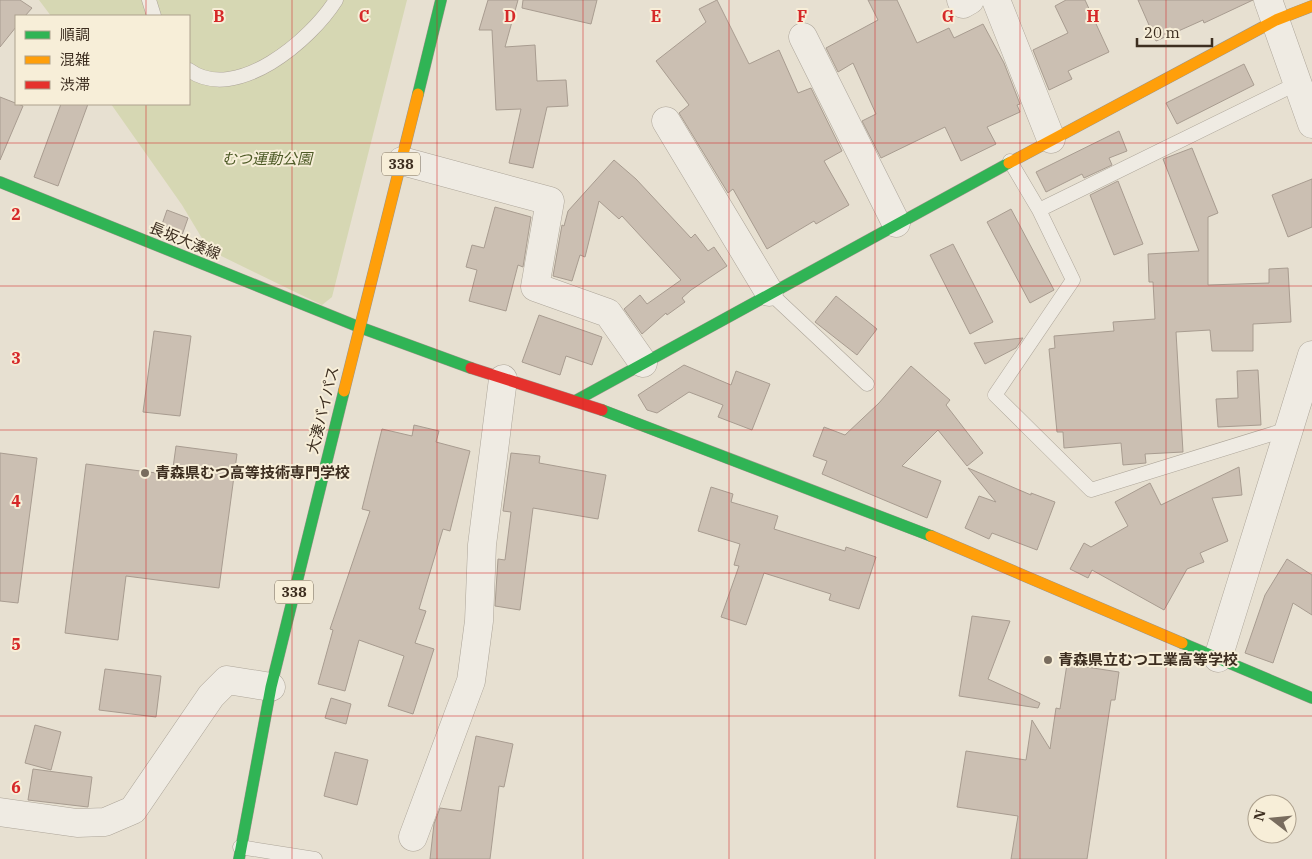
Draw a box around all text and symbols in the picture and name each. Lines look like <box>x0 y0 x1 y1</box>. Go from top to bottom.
text: B <box>213 6 225 26</box>
text: C <box>359 6 369 26</box>
text: D <box>504 6 516 26</box>
text: E <box>651 6 661 26</box>
text: F <box>797 6 807 26</box>
text: G <box>942 6 954 26</box>
text: H <box>1087 6 1100 26</box>
legend <box>15 15 190 105</box>
scale bar <box>1137 15 1212 47</box>
text: 20 m <box>1144 23 1180 42</box>
text: 順調 <box>60 25 90 44</box>
text: 混雑 <box>60 50 90 69</box>
text: 渋滞 <box>60 75 90 94</box>
park label: むつ運動公園 <box>222 149 314 168</box>
road number: 338 <box>382 152 420 175</box>
text: 2 <box>11 204 21 224</box>
street label: 長坂大湊線 <box>147 218 224 263</box>
text: 3 <box>11 348 21 368</box>
street label: 大湊バイパス <box>302 364 343 456</box>
place label: 青森県むつ高等技術専門学校 <box>155 463 350 482</box>
marker: 青森県むつ高等技術専門学校 <box>139 467 151 479</box>
text: 4 <box>11 491 21 511</box>
road number: 338 <box>275 580 313 604</box>
text: 5 <box>11 634 21 654</box>
place label: 青森県立むつ工業高等学校 <box>1058 650 1238 669</box>
marker: 青森県立むつ工業高等学校 <box>1042 654 1054 666</box>
text: 6 <box>11 777 21 797</box>
north arrow <box>1247 794 1297 844</box>
text: N <box>1249 808 1270 823</box>

